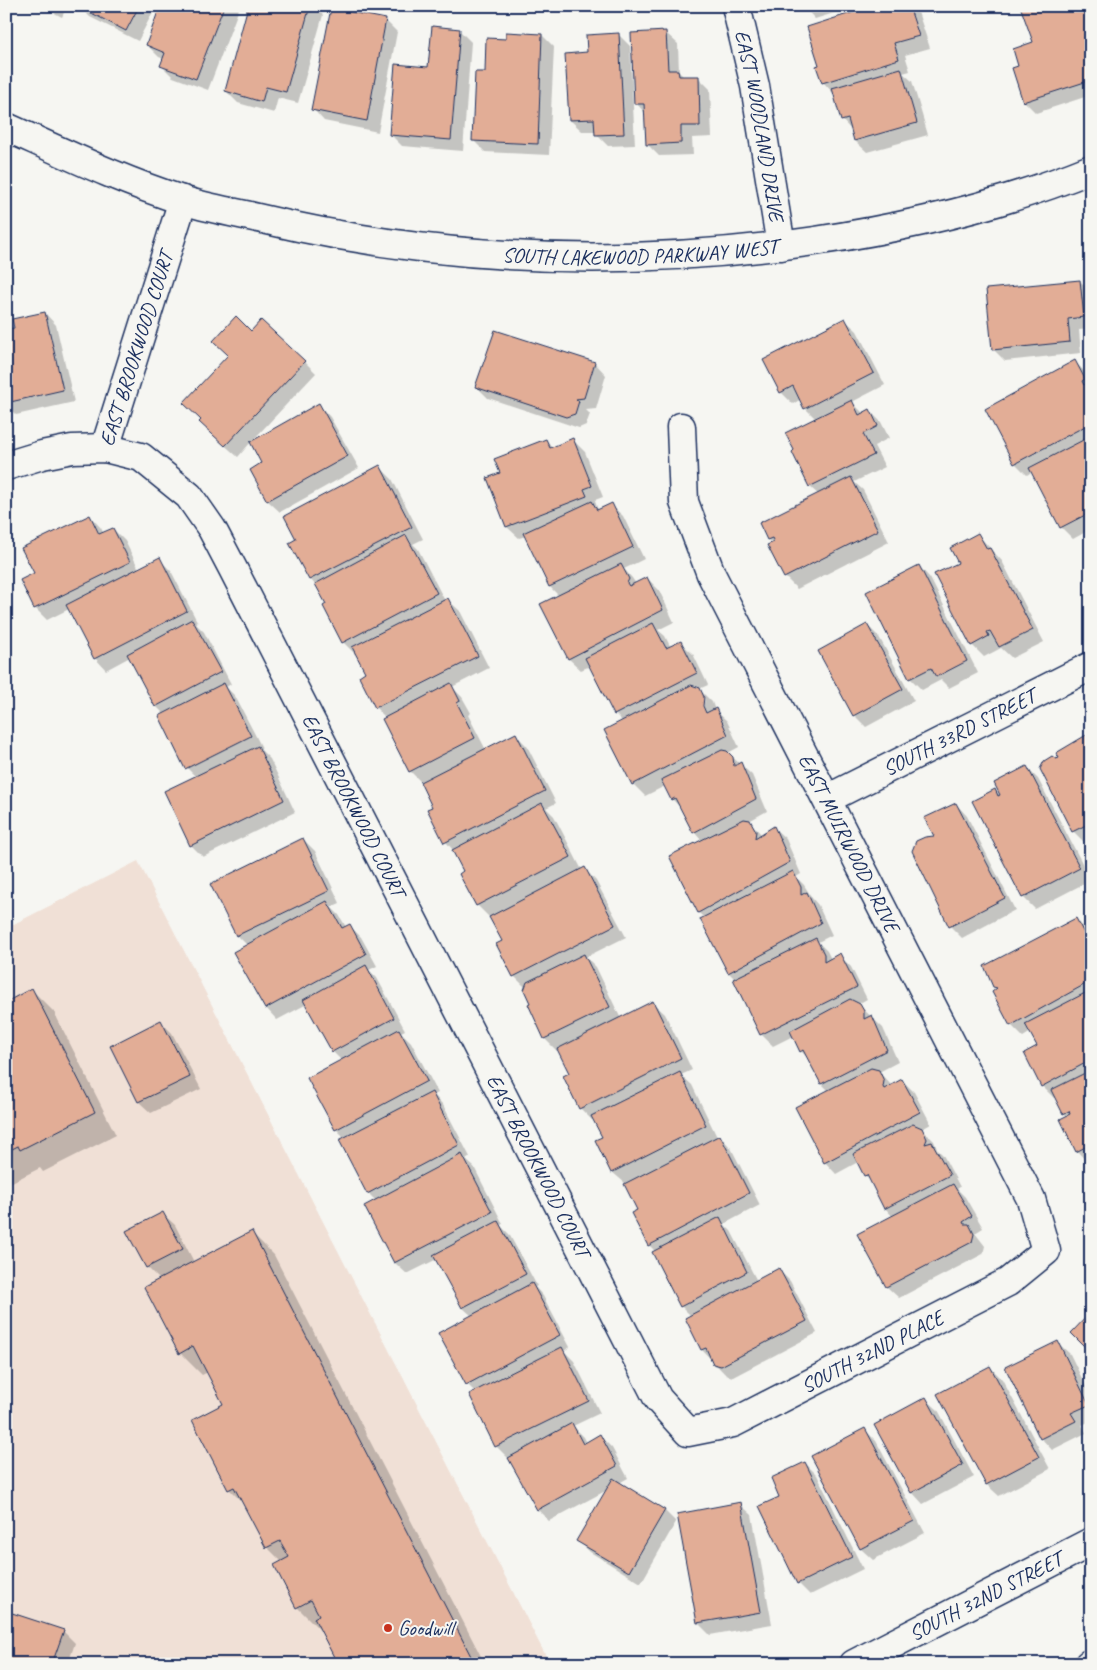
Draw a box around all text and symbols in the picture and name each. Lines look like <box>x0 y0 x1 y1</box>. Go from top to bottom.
street label: EAST WOODLAND DRIVE <box>729 27 790 226</box>
street label: SOUTH LAKEWOOD PARKWAY WEST <box>502 232 784 270</box>
street label: EAST BROOKWOOD COURT <box>94 244 180 449</box>
street label: SOUTH 33RD STREET <box>879 681 1045 782</box>
street label: EAST BROOKWOOD COURT <box>296 709 414 905</box>
street label: EAST MUIRWOOD DRIVE <box>793 749 906 939</box>
street label: EAST BROOKWOOD COURT <box>481 1070 598 1265</box>
street label: SOUTH 32ND PLACE <box>797 1303 950 1399</box>
street label: SOUTH 32ND STREET <box>905 1544 1071 1646</box>
place label: Goodwill <box>398 1615 457 1641</box>
marker: Goodwill <box>382 1622 394 1634</box>

